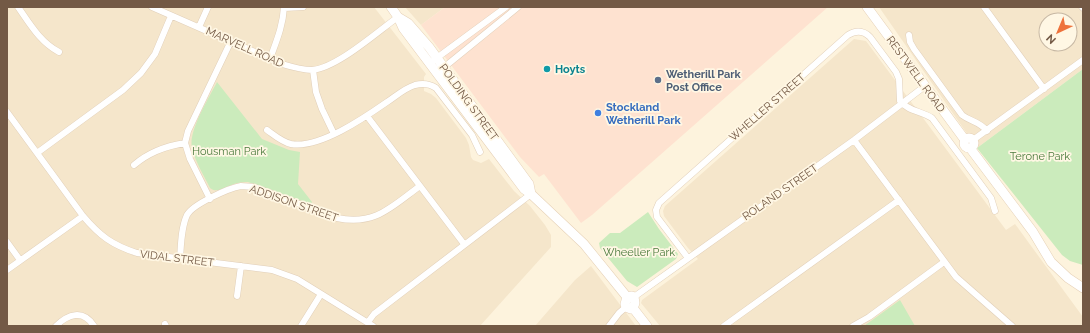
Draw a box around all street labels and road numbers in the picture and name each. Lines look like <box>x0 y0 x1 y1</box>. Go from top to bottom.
street label: MARVELL ROAD <box>204 24 286 71</box>
street label: RESTWELL ROAD <box>884 34 948 115</box>
street label: POLDING STREET <box>436 61 501 144</box>
street label: WHELLER STREET <box>727 71 808 144</box>
street label: ROLAND STREET <box>740 161 821 223</box>
street label: ADDISON STREET <box>248 182 340 225</box>
street label: VIDAL STREET <box>139 247 215 270</box>

